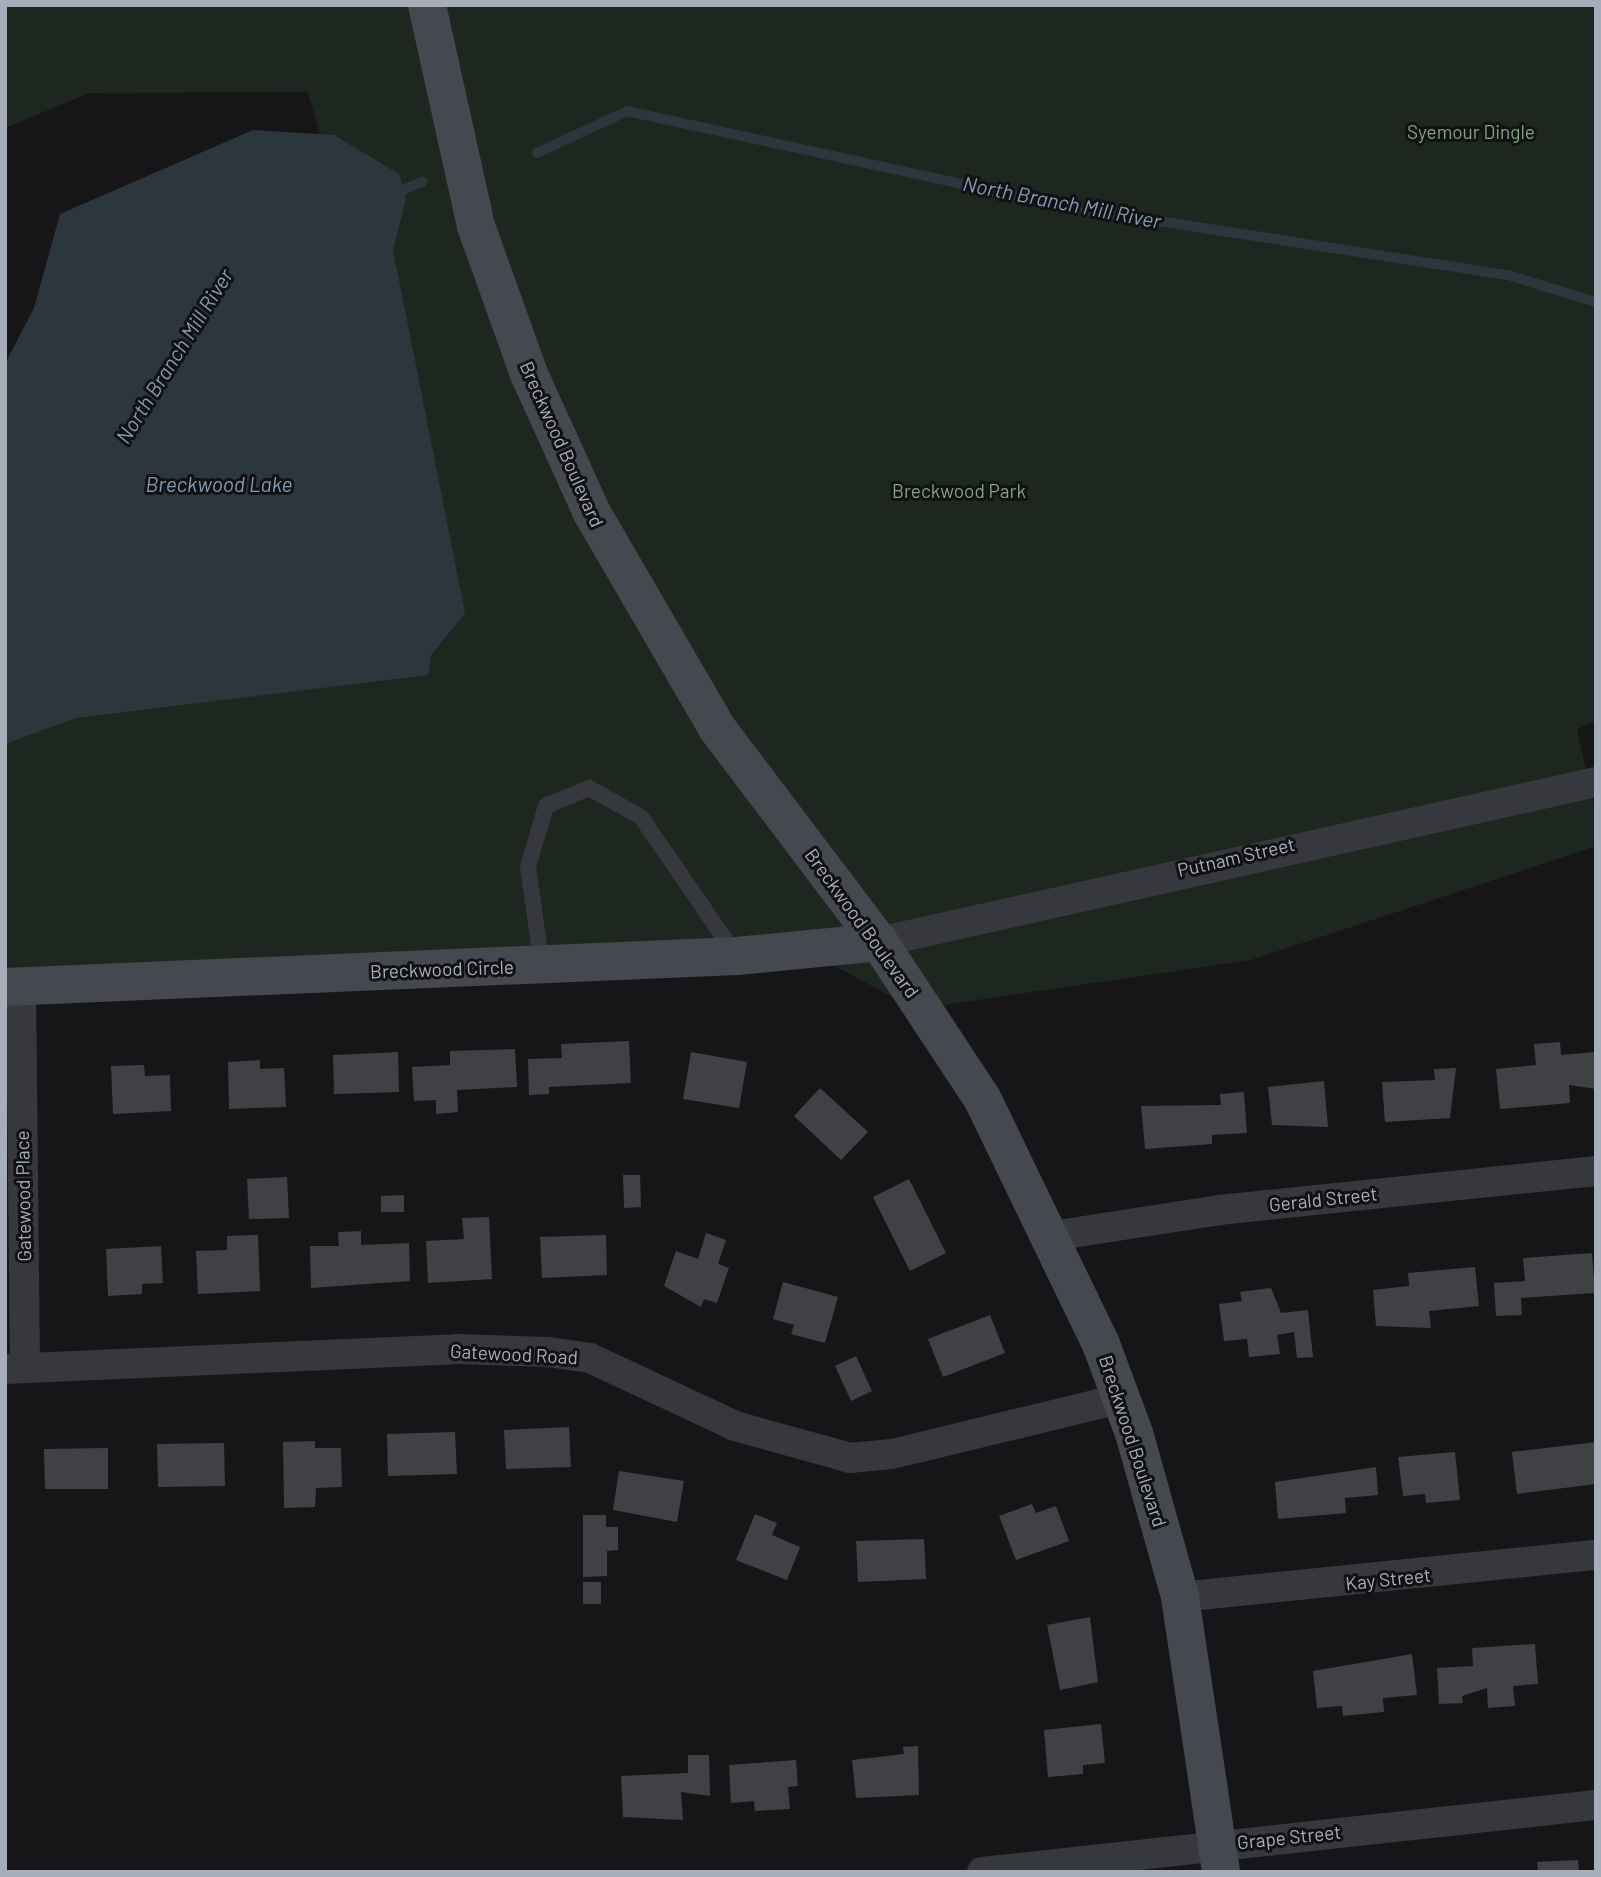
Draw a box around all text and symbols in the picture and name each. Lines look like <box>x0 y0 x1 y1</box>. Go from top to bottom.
park label: Syemour Dingle <box>1407 121 1535 143</box>
water label: North Branch Mill River <box>961 170 1163 234</box>
water label: North Branch Mill River <box>110 264 238 448</box>
street label: Breckwood Boulevard <box>515 358 609 530</box>
water label: Breckwood Lake <box>146 471 292 497</box>
park label: Breckwood Park <box>892 480 1026 502</box>
street label: Putnam Street <box>1175 832 1297 882</box>
street label: Breckwood Boulevard <box>800 844 924 1002</box>
street label: Breckwood Circle <box>370 955 514 983</box>
street label: Gatewood Place <box>10 1130 36 1262</box>
street label: Gerald Street <box>1268 1182 1378 1216</box>
street label: Gatewood Road <box>450 1339 578 1369</box>
street label: Breckwood Boulevard <box>1095 1352 1171 1530</box>
street label: Kay Street <box>1344 1563 1432 1595</box>
street label: Grape Street <box>1236 1820 1342 1854</box>

